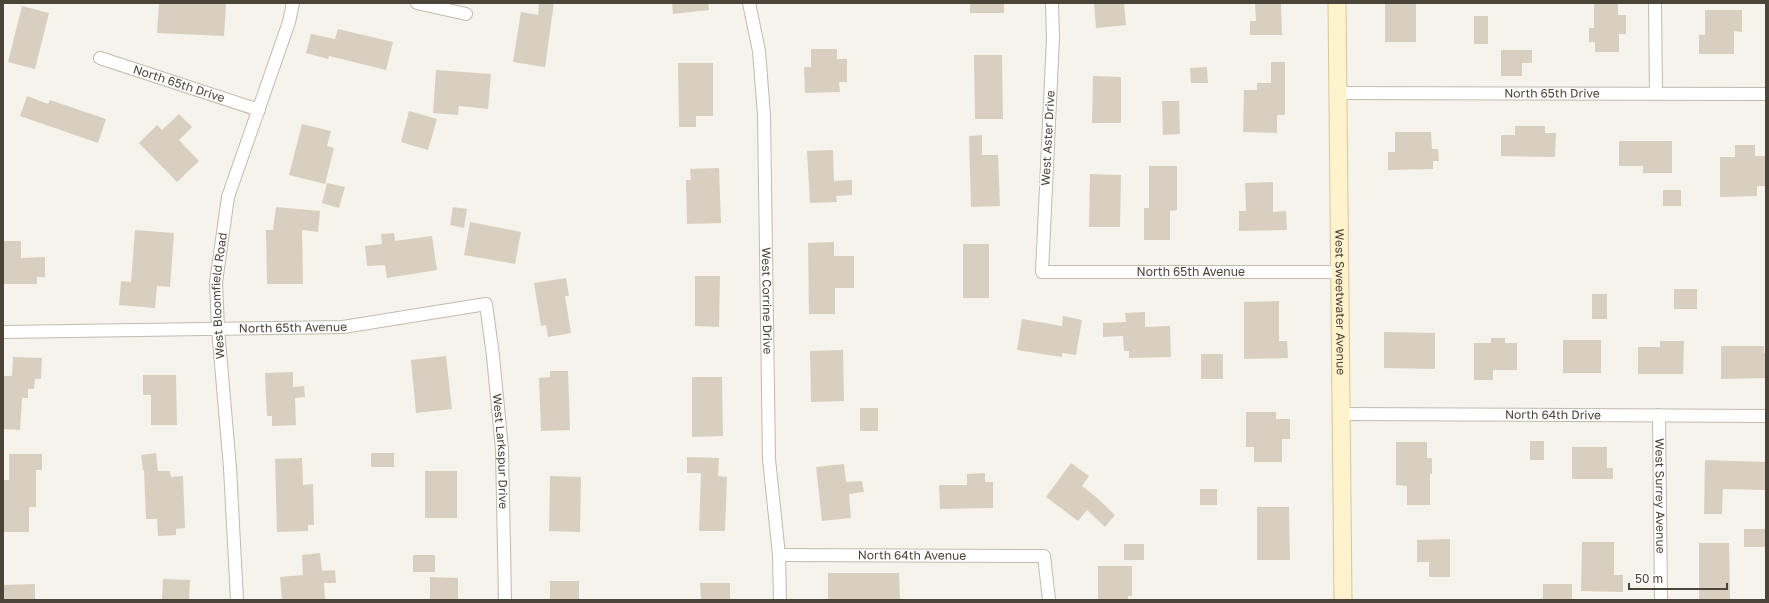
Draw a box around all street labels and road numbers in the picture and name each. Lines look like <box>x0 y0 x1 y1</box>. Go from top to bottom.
street label: North 65th Drive <box>131 61 227 105</box>
street label: North 65th Drive <box>1504 85 1600 101</box>
street label: West Aster Drive <box>1038 90 1057 186</box>
street label: West Sweetwater Avenue <box>1332 229 1349 375</box>
street label: West Bloomfield Road <box>208 232 230 360</box>
street label: West Corrine Drive <box>759 247 775 355</box>
street label: North 65th Avenue <box>1137 264 1245 279</box>
street label: North 65th Avenue <box>239 318 348 336</box>
street label: West Larkspur Drive <box>490 393 511 509</box>
street label: North 64th Drive <box>1505 407 1601 422</box>
street label: West Surrey Avenue <box>1652 438 1668 554</box>
street label: North 64th Avenue <box>858 547 966 563</box>

